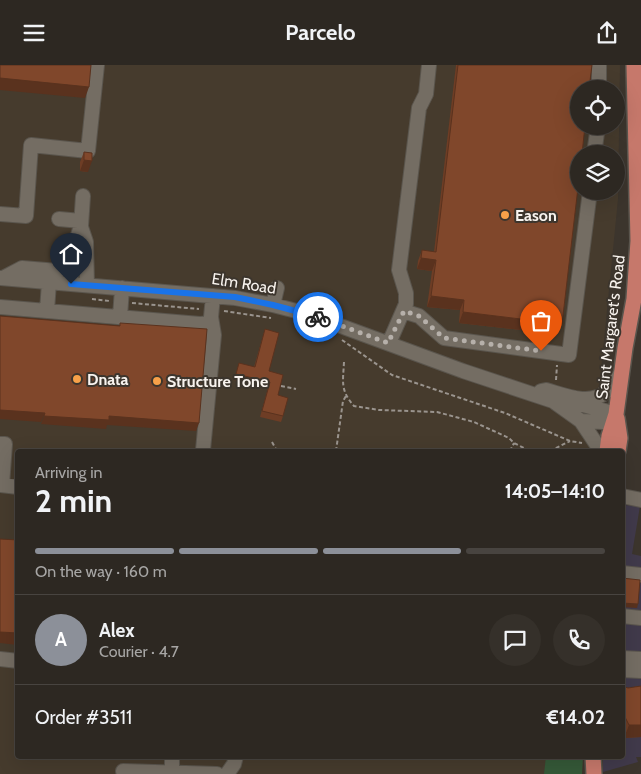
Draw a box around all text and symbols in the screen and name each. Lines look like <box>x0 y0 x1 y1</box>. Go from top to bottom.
icon: menu <box>20 19 48 47</box>
text: Parcelo <box>285 19 356 46</box>
icon: share <box>593 19 621 47</box>
map controls <box>570 80 625 200</box>
button: locate <box>570 80 625 135</box>
button: layers <box>570 145 625 200</box>
place label: Eason <box>515 206 557 225</box>
marker: Eason <box>499 209 511 221</box>
pin <box>50 233 92 284</box>
icon: home <box>57 240 85 268</box>
street label: Saint Margaret's Road <box>592 254 629 400</box>
street label: Elm Road <box>210 269 278 298</box>
courier <box>293 292 343 342</box>
pin <box>520 300 562 351</box>
icon: bike <box>304 303 332 331</box>
icon: bag <box>527 307 555 335</box>
place label: Dnata <box>87 370 129 389</box>
place label: Structure Tone <box>167 372 268 391</box>
marker: Dnata <box>71 373 83 385</box>
marker: Structure Tone <box>151 375 163 387</box>
text: Arriving in <box>35 463 102 482</box>
text: 14:05–14:10 <box>505 480 605 503</box>
text: 2 min <box>35 481 112 520</box>
text: On the way · 160 m <box>35 562 167 581</box>
button: chat <box>489 614 541 666</box>
button: phone <box>553 614 605 666</box>
text: Alex <box>99 619 135 642</box>
text: A <box>55 628 67 651</box>
text: Courier · 4.7 <box>99 642 179 661</box>
text: Order #3511 <box>35 706 132 729</box>
text: €14.02 <box>546 706 605 729</box>

